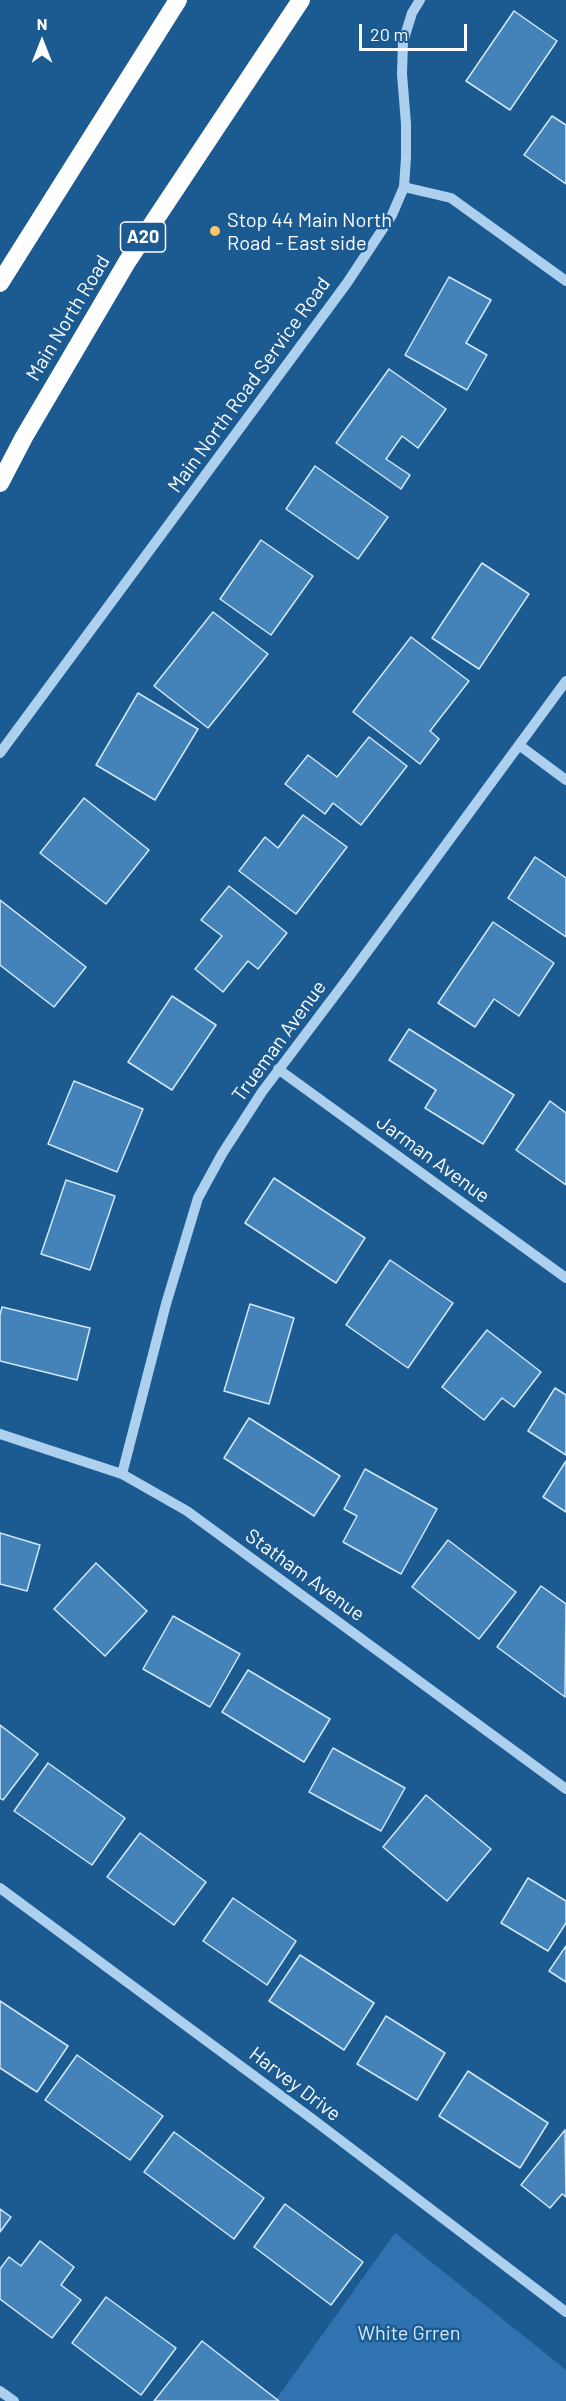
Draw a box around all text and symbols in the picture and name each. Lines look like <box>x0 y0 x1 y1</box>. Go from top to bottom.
north arrow <box>12 12 72 72</box>
scale bar <box>362 12 470 50</box>
text: N <box>37 14 47 33</box>
text: 20 m <box>370 23 408 45</box>
place label: Stop 44 Main North Road - East side <box>227 208 392 255</box>
road number: A20 <box>120 222 166 252</box>
marker: Stop 44 Main North Road - East side <box>208 224 222 238</box>
street label: Main North Road <box>21 251 115 385</box>
street label: Main North Road Service Road <box>163 273 335 497</box>
street label: Trueman Avenue <box>227 976 331 1106</box>
street label: Jarman Avenue <box>372 1110 494 1208</box>
street label: Statham Avenue <box>241 1524 369 1626</box>
street label: Harvey Drive <box>244 2042 346 2126</box>
park label: White Grren <box>357 2321 461 2345</box>

